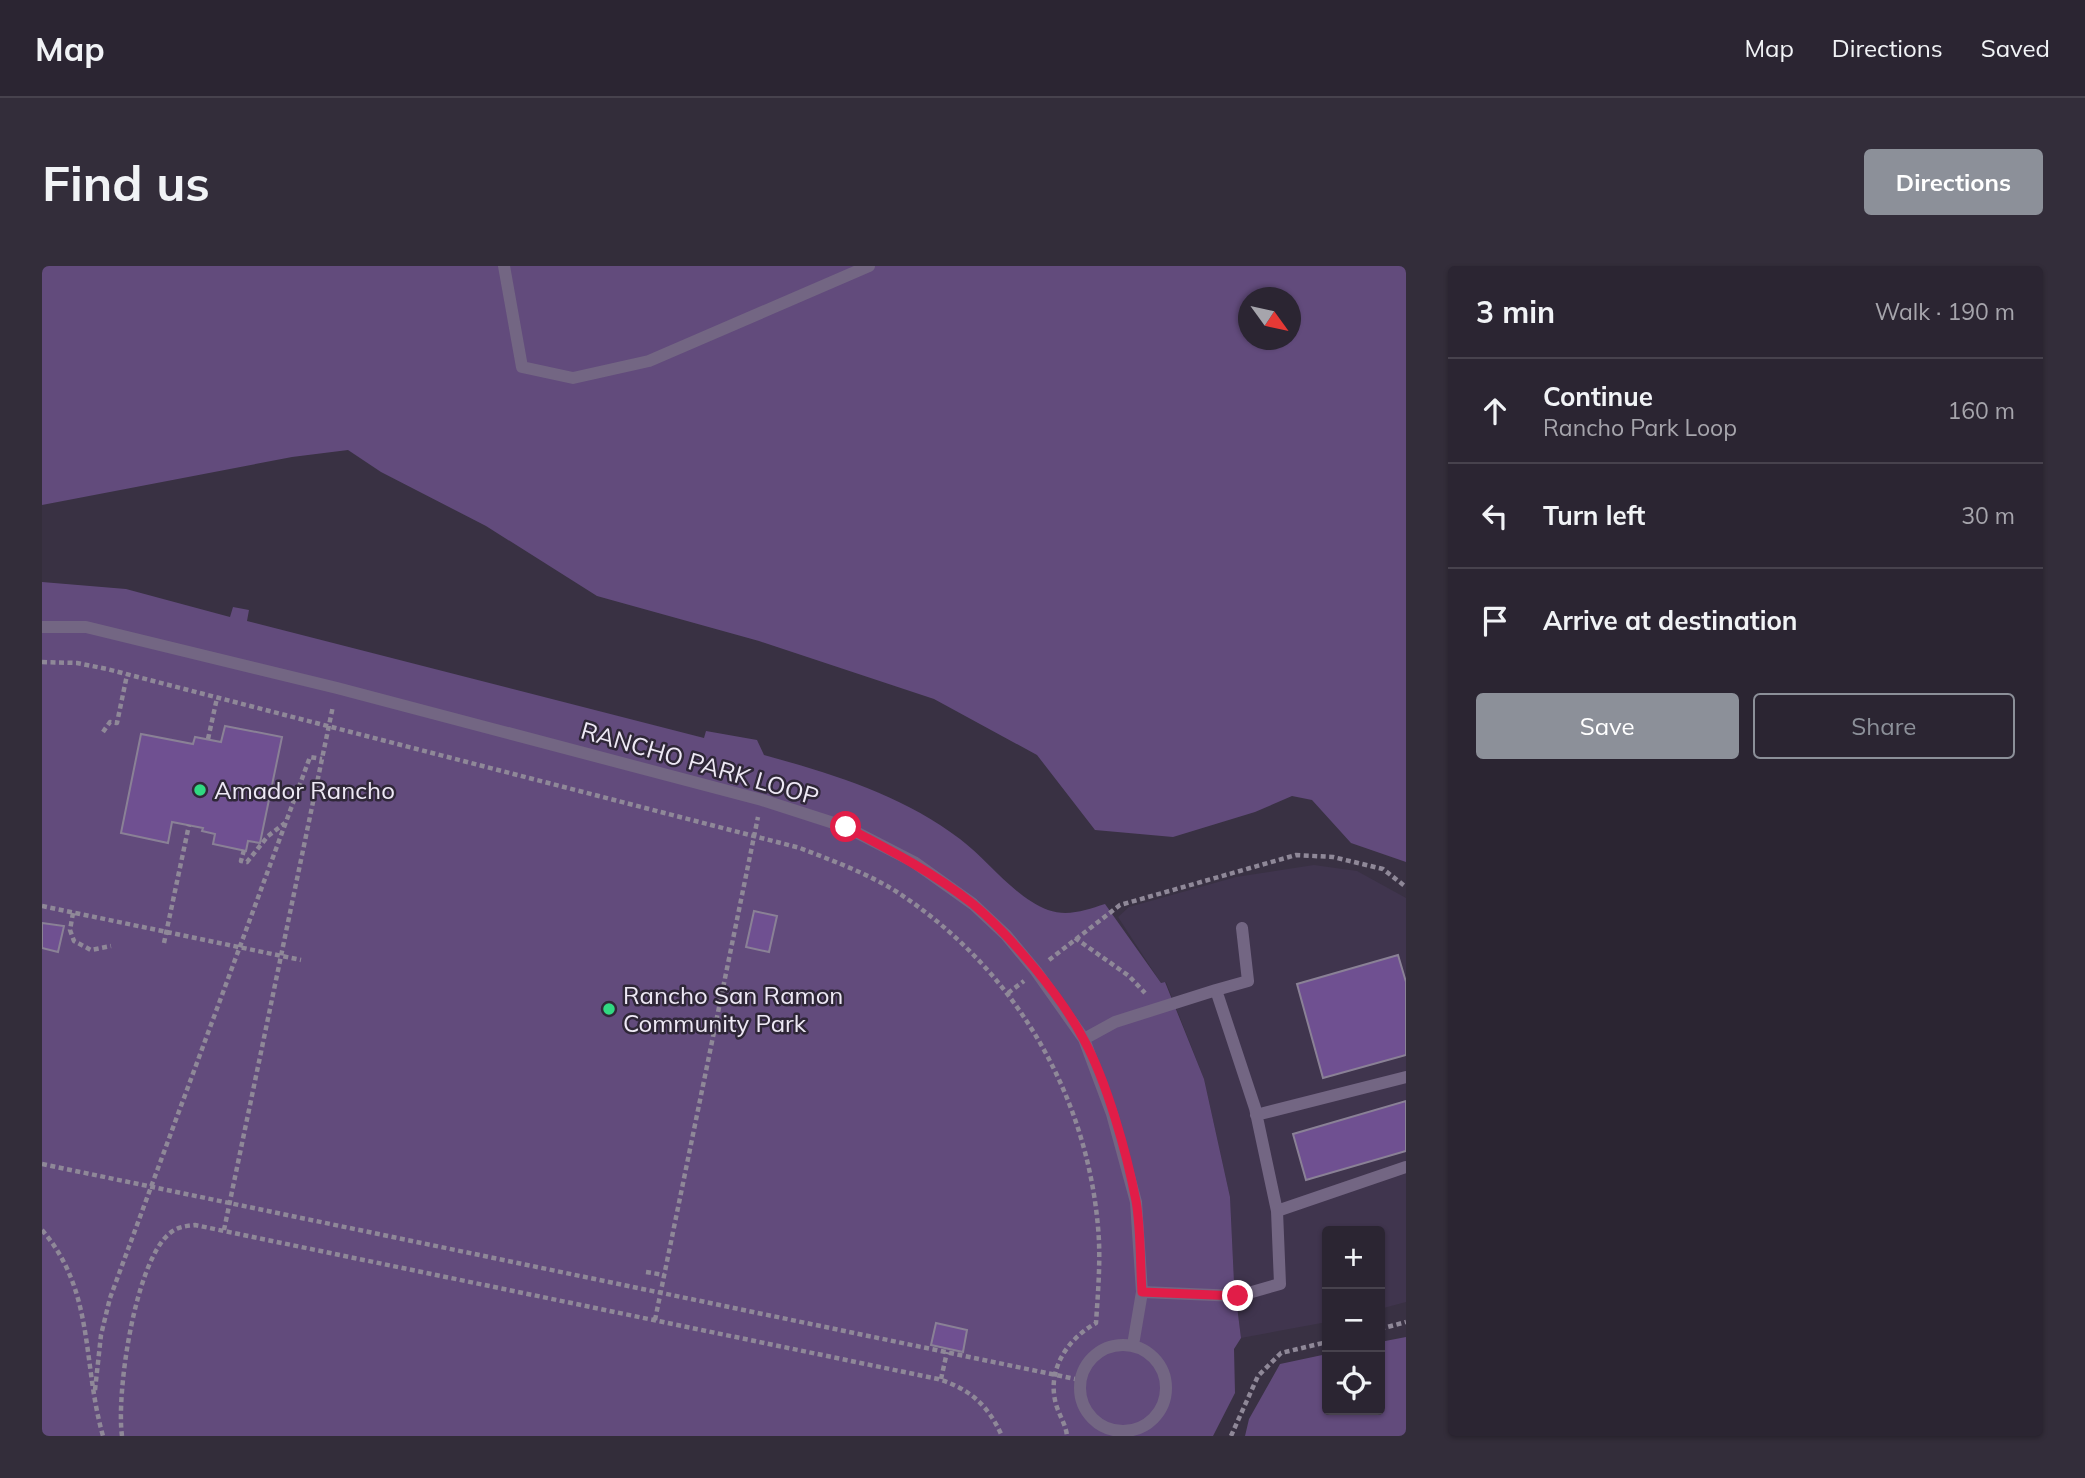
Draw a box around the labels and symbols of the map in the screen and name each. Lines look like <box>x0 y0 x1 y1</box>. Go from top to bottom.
north arrow <box>1238 287 1301 350</box>
street label: RANCHO PARK LOOP <box>578 715 822 811</box>
place label: Amador Rancho <box>214 775 395 805</box>
marker: Amador Rancho <box>192 782 208 798</box>
route start <box>830 811 861 842</box>
place label: Rancho San Ramon Community Park <box>623 980 843 1038</box>
marker: Rancho San Ramon Community Park <box>601 1001 617 1017</box>
route end <box>1222 1280 1253 1311</box>

